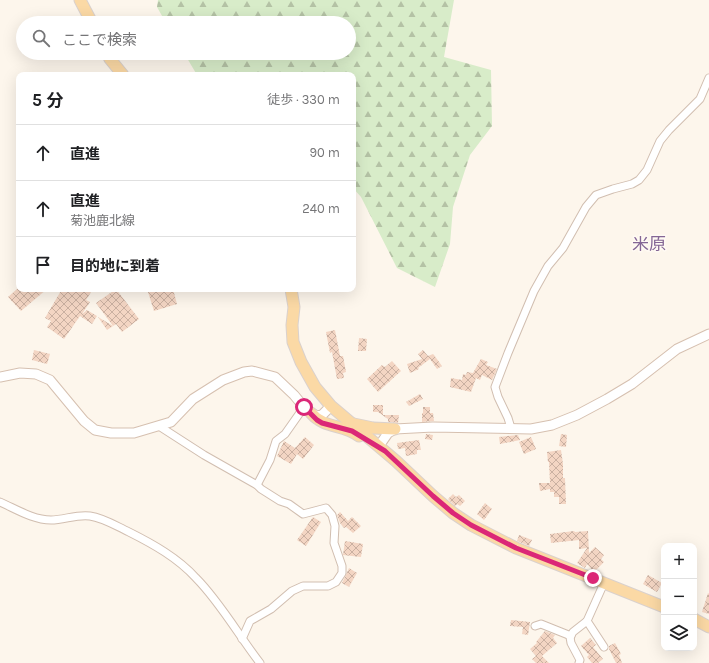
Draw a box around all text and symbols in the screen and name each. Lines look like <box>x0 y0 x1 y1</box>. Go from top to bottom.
search box <box>16 16 356 60</box>
icon: search <box>30 27 52 49</box>
text: ここで検索 <box>62 31 137 49</box>
text: 5 分 <box>32 90 63 110</box>
text: 徒歩 · 330 m <box>267 92 340 107</box>
icon: ahead <box>32 142 54 164</box>
text: 直進 <box>70 145 100 163</box>
text: 90 m <box>309 145 340 160</box>
text: 直進 <box>70 192 100 210</box>
icon: ahead <box>32 198 54 220</box>
text: 240 m <box>302 201 340 216</box>
text: 菊池鹿北線 <box>70 213 135 228</box>
district label: 米原 <box>632 234 666 254</box>
icon: arrive <box>32 254 54 276</box>
text: 目的地に到着 <box>70 257 160 275</box>
route start <box>295 398 313 416</box>
map controls <box>661 543 697 651</box>
button: + <box>661 543 697 579</box>
route end <box>584 569 602 587</box>
button: − <box>661 579 697 615</box>
button: layers <box>661 615 697 651</box>

